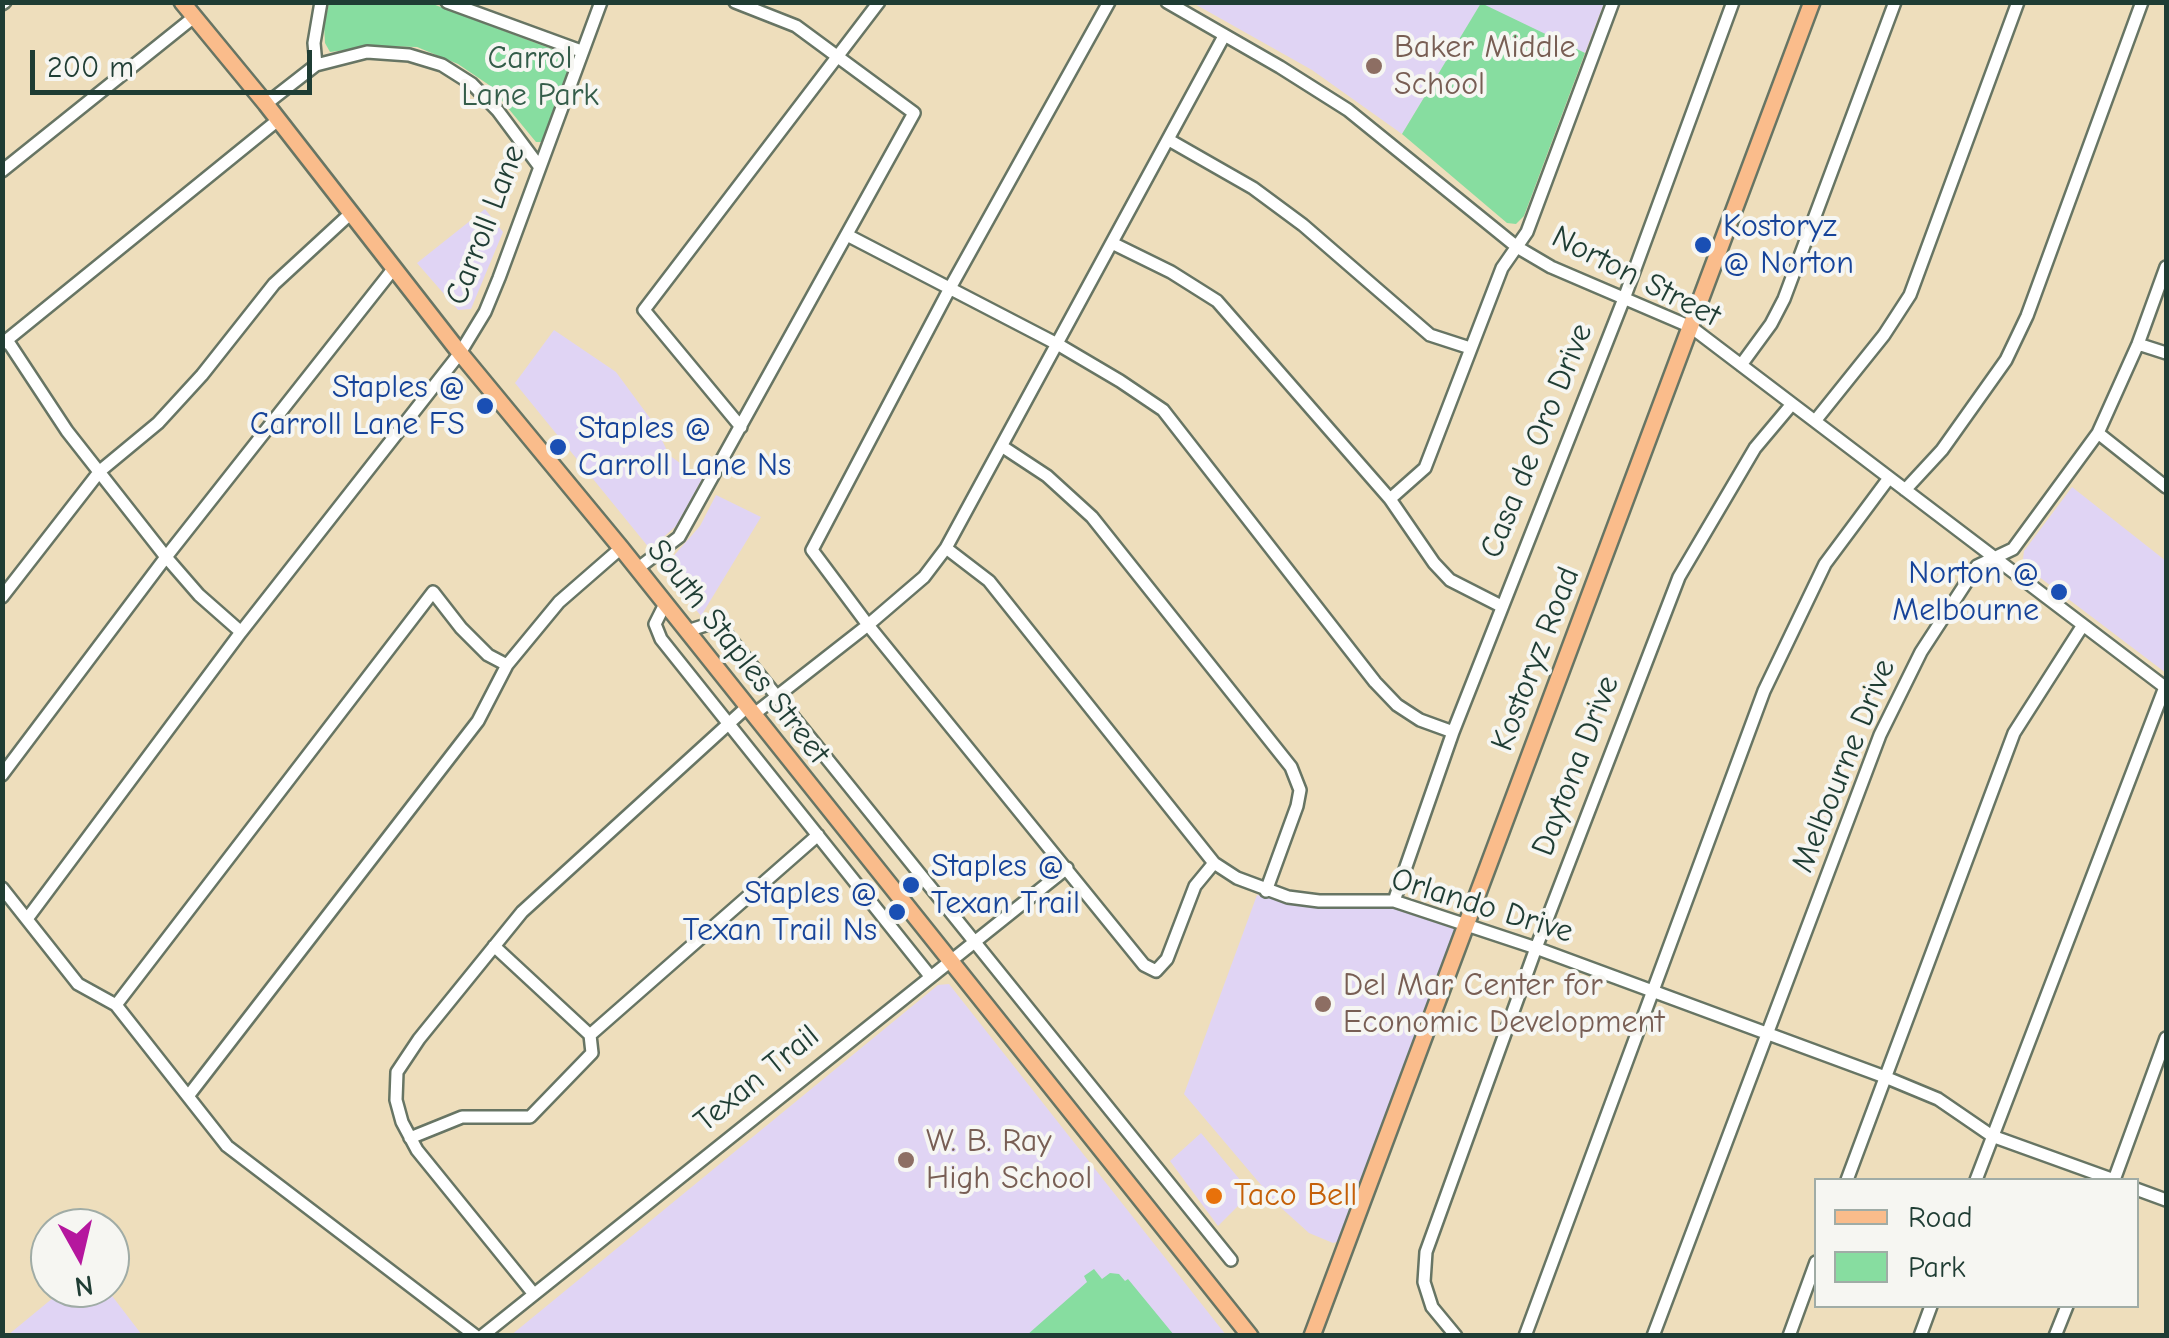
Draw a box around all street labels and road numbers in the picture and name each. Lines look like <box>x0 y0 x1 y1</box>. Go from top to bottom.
street label: Carroll Lane <box>438 140 534 310</box>
street label: Norton Street <box>1545 218 1727 336</box>
street label: Casa de Oro Drive <box>1472 318 1602 564</box>
street label: South Staples Street <box>638 532 838 772</box>
street label: Kostoryz Road <box>1483 562 1589 756</box>
street label: Melbourne Drive <box>1784 654 1904 878</box>
street label: Daytona Drive <box>1524 670 1628 862</box>
street label: Orlando Drive <box>1387 860 1577 952</box>
street label: Texan Trail <box>687 1017 827 1141</box>

